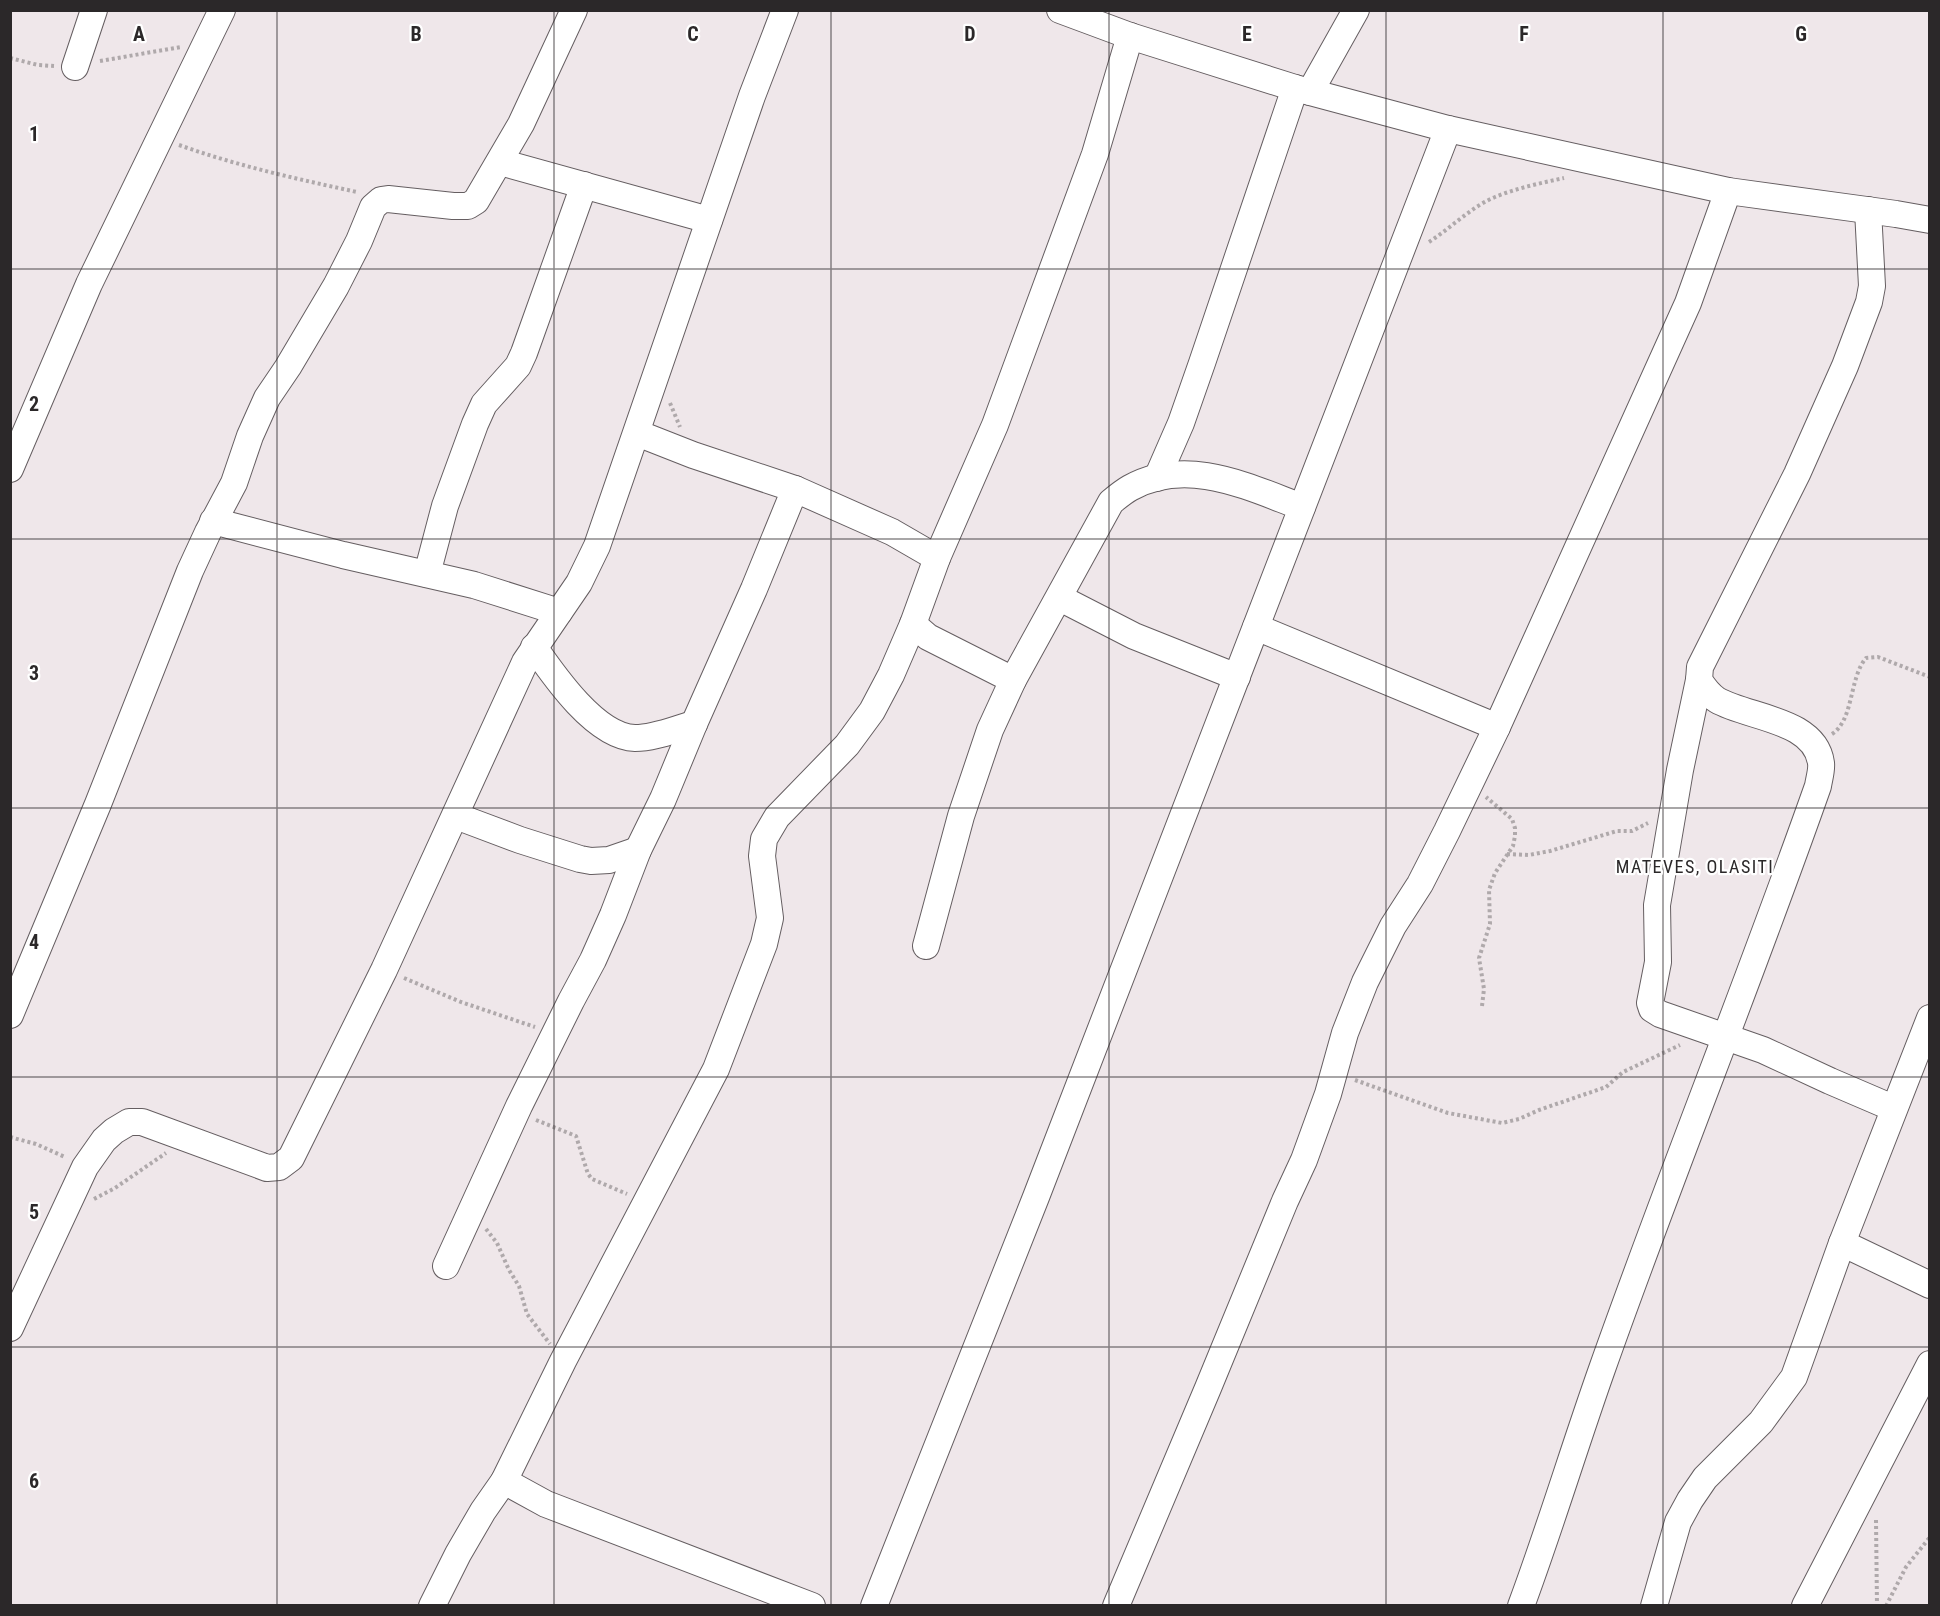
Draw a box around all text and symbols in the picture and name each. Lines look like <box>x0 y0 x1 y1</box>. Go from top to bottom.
text: A <box>133 22 145 46</box>
text: B <box>410 22 422 46</box>
text: C <box>687 22 699 46</box>
text: D <box>964 22 976 46</box>
text: E <box>1242 22 1252 46</box>
text: F <box>1519 22 1529 46</box>
text: G <box>1795 22 1807 46</box>
text: 1 <box>29 122 39 146</box>
text: 2 <box>29 392 39 416</box>
text: 3 <box>29 661 39 685</box>
district label: MATEVES, OLASITI <box>1616 856 1774 877</box>
text: 4 <box>29 930 39 954</box>
text: 5 <box>29 1200 39 1224</box>
text: 6 <box>29 1469 39 1493</box>

